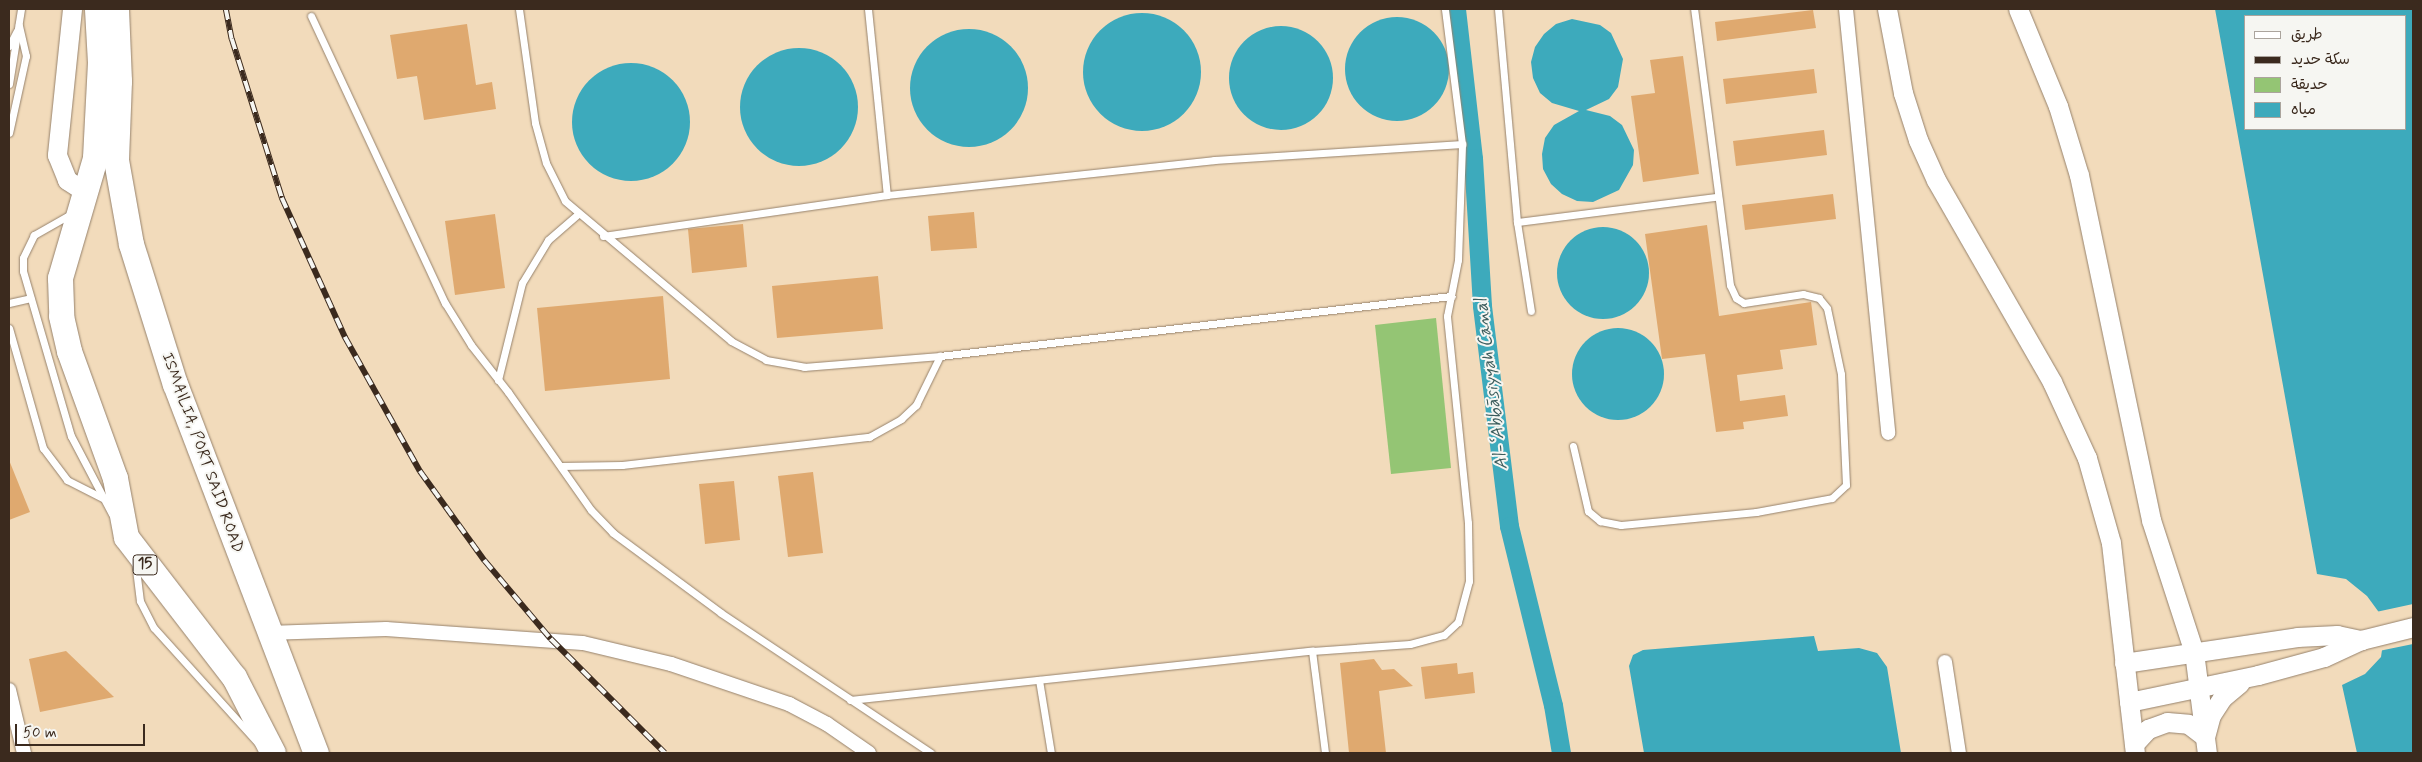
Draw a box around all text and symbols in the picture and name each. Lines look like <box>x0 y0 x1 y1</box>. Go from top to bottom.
legend <box>2244 15 2407 130</box>
text: طريق <box>2291 25 2323 45</box>
text: سكة حديد <box>2291 50 2350 70</box>
text: حديقة <box>2291 75 2328 95</box>
text: مياه <box>2291 100 2316 120</box>
water label: Al-ʿAbbāsiyyah Canal <box>1471 300 1513 468</box>
street label: ISMAILIA, PORT SAID ROAD <box>157 350 247 556</box>
road number: 15 <box>132 552 158 578</box>
scale bar <box>18 714 148 746</box>
text: 50 m <box>23 723 57 743</box>

